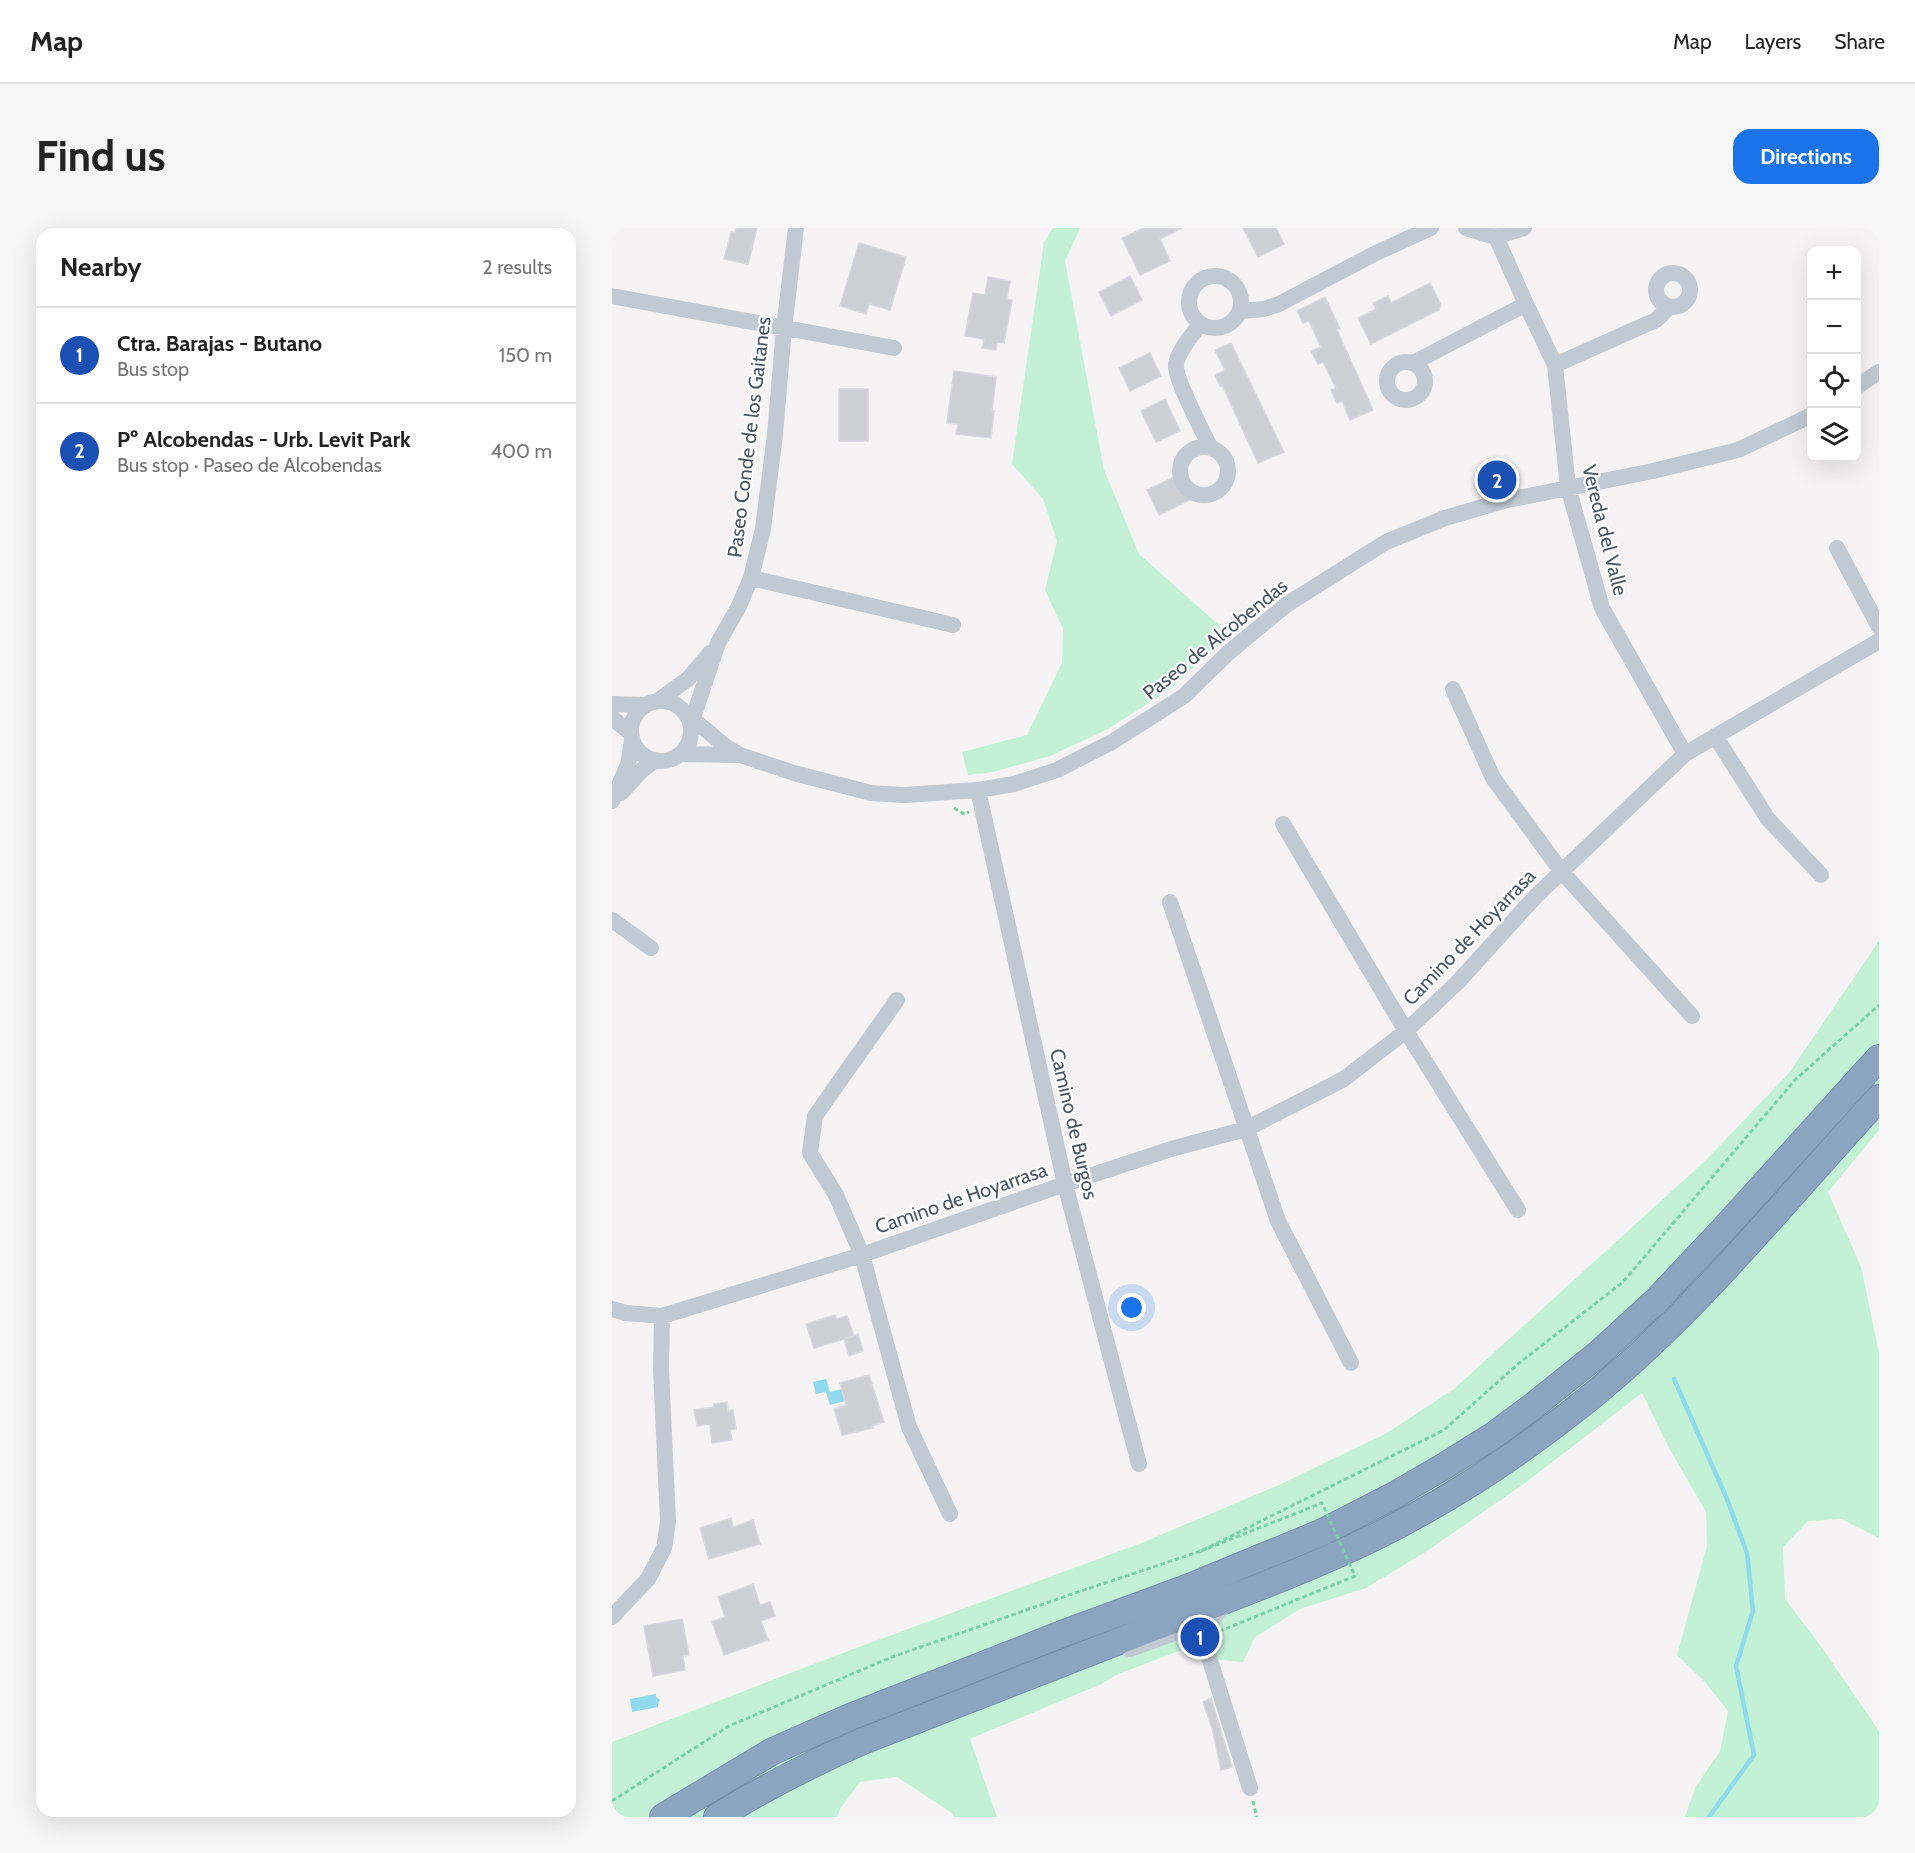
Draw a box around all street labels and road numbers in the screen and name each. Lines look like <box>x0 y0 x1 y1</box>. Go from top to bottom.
street label: Paseo Conde de los Gaitanes <box>722 315 776 559</box>
street label: Vereda del Valle <box>1577 462 1633 598</box>
street label: Paseo de Alcobendas <box>1138 573 1292 705</box>
street label: Camino de Hoyarrasa <box>1398 863 1541 1010</box>
street label: Camino de Burgos <box>1045 1046 1103 1202</box>
street label: Camino de Hoyarrasa <box>872 1157 1051 1239</box>

